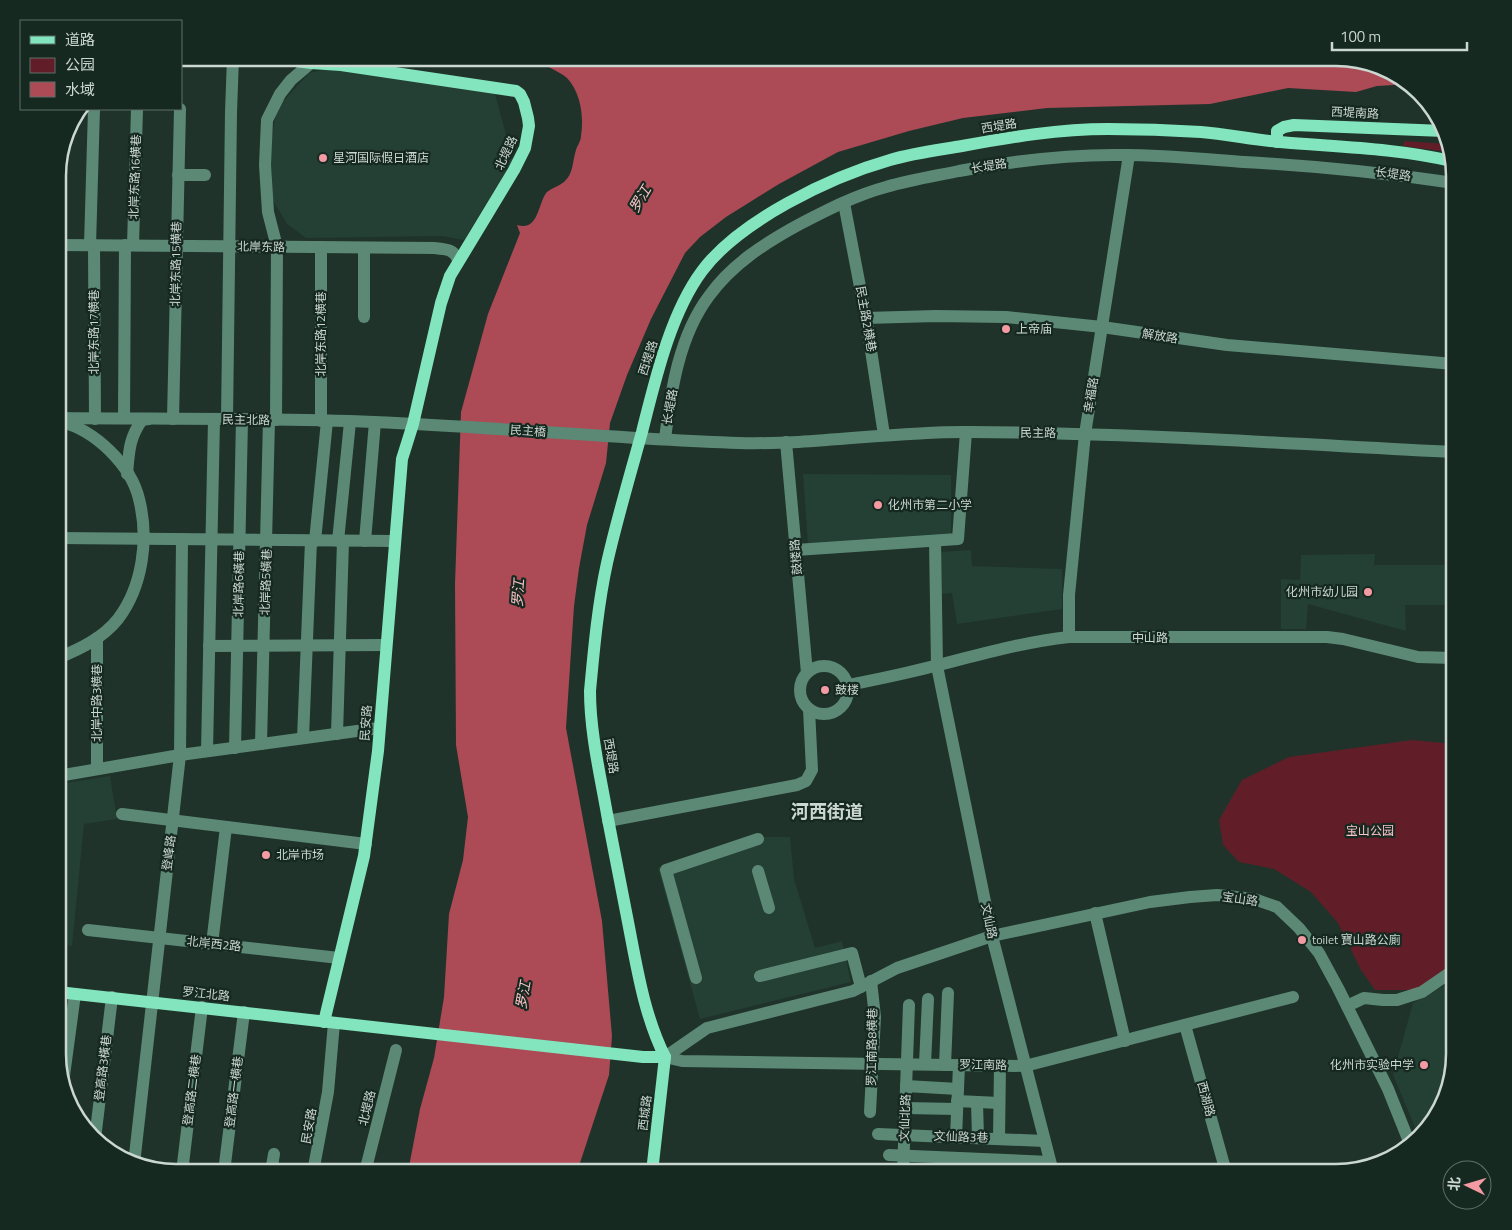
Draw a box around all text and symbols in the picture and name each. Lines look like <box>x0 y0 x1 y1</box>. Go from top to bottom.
legend <box>20 20 182 110</box>
scale bar <box>1332 20 1467 52</box>
text: 100 m <box>1340 25 1381 48</box>
text: 道路 <box>65 28 95 51</box>
text: 公园 <box>65 53 95 76</box>
text: 水域 <box>65 78 95 101</box>
street label: 西堤南路 <box>1331 102 1379 123</box>
street label: 西堤路 <box>980 113 1018 138</box>
street label: 北堤路 <box>489 132 522 173</box>
street label: 北岸东路16横巷 <box>124 134 145 220</box>
place label: 星河国际假日酒店 <box>333 148 429 167</box>
marker: 星河国际假日酒店 <box>317 152 329 164</box>
street label: 长堤路 <box>970 153 1008 178</box>
street label: 长堤路 <box>1374 162 1412 185</box>
water label: 罗江 <box>623 180 657 216</box>
street label: 北岸东路15横巷 <box>165 221 186 307</box>
street label: 北岸东路 <box>237 237 285 256</box>
street label: 民主路2横巷 <box>851 284 882 353</box>
street label: 北岸东路17横巷 <box>84 289 103 375</box>
street label: 北岸东路12横巷 <box>311 291 330 377</box>
place label: 上帝庙 <box>1016 319 1052 338</box>
marker: 上帝庙 <box>1000 323 1012 335</box>
street label: 解放路 <box>1141 323 1179 348</box>
street label: 西堤路 <box>633 338 662 378</box>
street label: 幸福路 <box>1078 376 1103 414</box>
street label: 长堤路 <box>657 388 682 426</box>
street label: 民主北路 <box>222 410 270 429</box>
street label: 民主橋 <box>509 420 547 441</box>
street label: 民主路 <box>1020 423 1056 442</box>
place label: 化州市第二小学 <box>888 495 972 514</box>
marker: 化州市第二小学 <box>872 499 884 511</box>
street label: 鼓楼路 <box>784 538 807 576</box>
street label: 北岸路5橫巷 <box>255 548 276 616</box>
street label: 北岸路6橫巷 <box>228 550 249 618</box>
water label: 罗江 <box>506 576 529 608</box>
place label: 化州市幼儿园 <box>1286 582 1358 601</box>
marker: 化州市幼儿园 <box>1362 586 1374 598</box>
street label: 中山路 <box>1132 628 1168 647</box>
street label: 北岸中路3横巷 <box>87 664 106 742</box>
place label: 鼓楼 <box>835 680 859 699</box>
marker: 鼓楼 <box>819 684 831 696</box>
street label: 民安路 <box>355 704 376 742</box>
street label: 西堤路 <box>599 737 624 775</box>
district label: 河西街道 <box>791 798 863 825</box>
park label: 宝山公园 <box>1346 821 1394 840</box>
street label: 登峰路 <box>157 834 180 872</box>
place label: 北岸市场 <box>276 845 324 864</box>
marker: 北岸市场 <box>260 849 272 861</box>
street label: 宝山路 <box>1221 887 1259 910</box>
street label: 文仙路 <box>976 901 1003 940</box>
place label: toilet 寶山路公廁 <box>1312 930 1401 949</box>
street label: 北岸西2路 <box>186 931 242 956</box>
marker: toilet 寶山路公廁 <box>1296 934 1308 946</box>
water label: 罗江 <box>510 977 536 1011</box>
street label: 罗江北路 <box>181 982 231 1005</box>
street label: 罗江南路8横巷 <box>861 1007 882 1087</box>
street label: 登高路3橫巷 <box>89 1034 116 1102</box>
street label: 登高路二横巷 <box>178 1053 205 1127</box>
street label: 登高路一横巷 <box>220 1055 247 1129</box>
street label: 罗江南路 <box>959 1055 1007 1074</box>
place label: 化州市实验中学 <box>1330 1055 1414 1074</box>
marker: 化州市实验中学 <box>1418 1059 1430 1071</box>
street label: 西湖路 <box>1193 1079 1220 1119</box>
street label: 北堤路 <box>353 1088 380 1128</box>
street label: 西城路 <box>633 1094 656 1132</box>
street label: 文仙北路 <box>894 1094 915 1142</box>
street label: 民安路 <box>296 1107 321 1145</box>
street label: 文仙路3巷 <box>933 1126 989 1147</box>
north arrow <box>1442 1160 1492 1210</box>
text: 北 <box>1442 1176 1465 1192</box>

